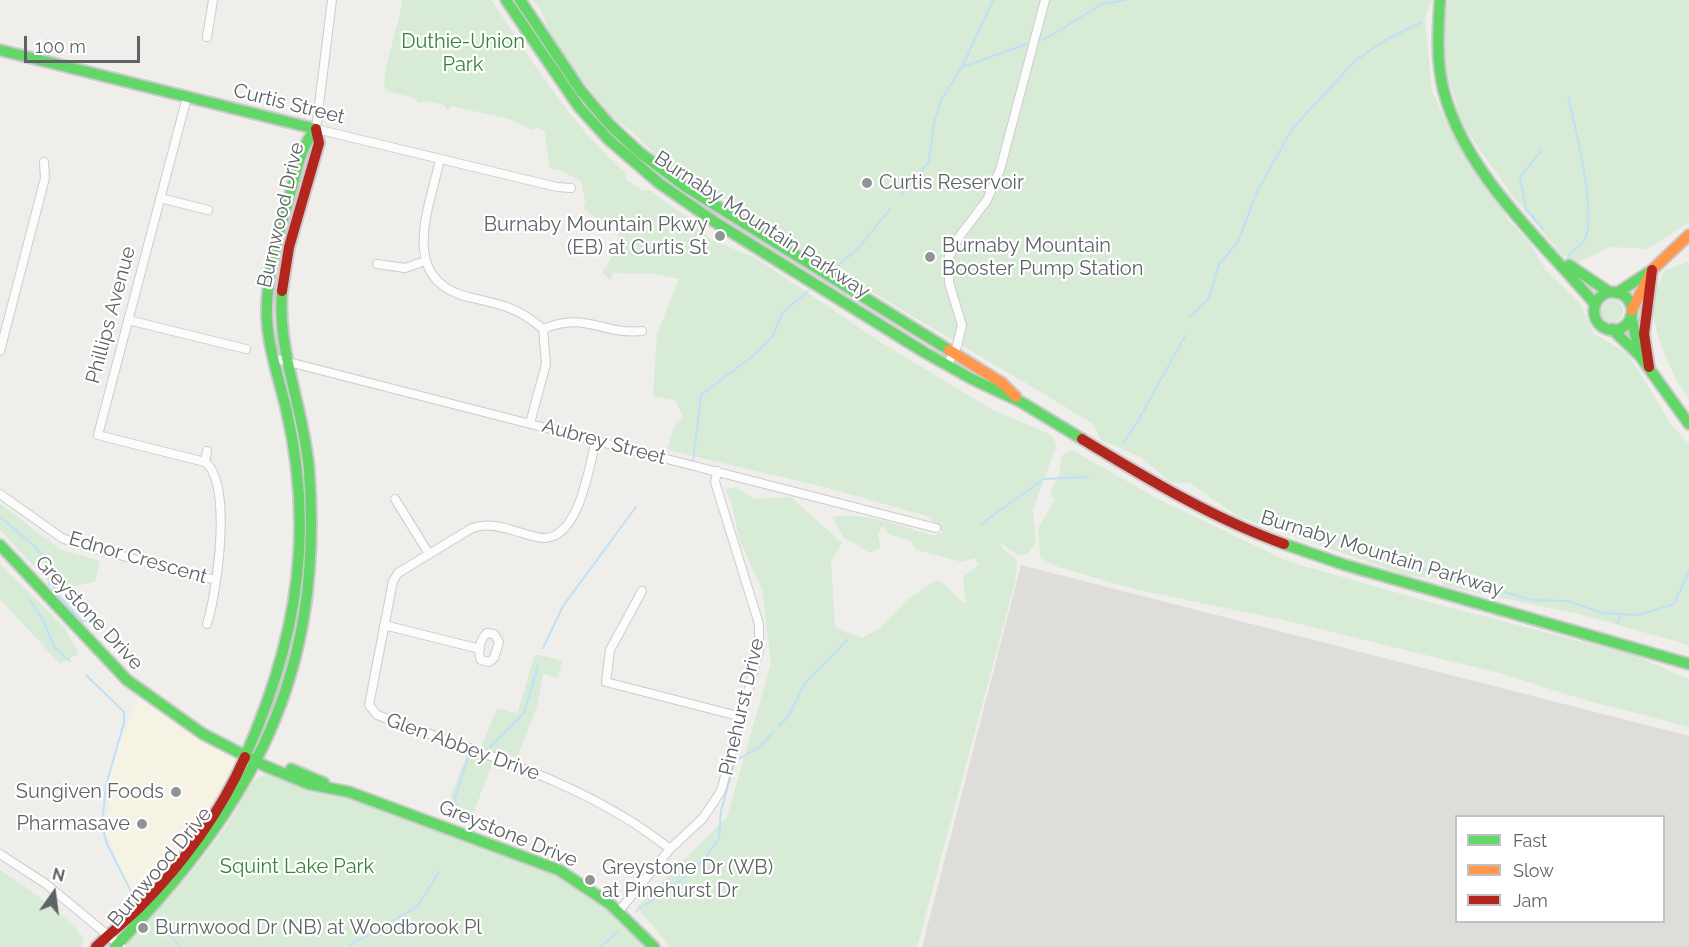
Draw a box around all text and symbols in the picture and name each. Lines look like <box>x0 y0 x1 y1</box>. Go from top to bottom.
scale bar <box>27 24 142 62</box>
park label: Duthie-Union Park <box>401 30 525 77</box>
text: 100 m <box>35 36 86 57</box>
street label: Curtis Street <box>231 79 347 129</box>
street label: Burnwood Drive <box>253 140 309 290</box>
street label: Burnaby Mountain Parkway <box>650 146 874 304</box>
place label: Curtis Reservoir <box>879 171 1024 195</box>
marker: Curtis Reservoir <box>860 176 874 190</box>
place label: Burnaby Mountain Pkwy (EB) at Curtis St <box>484 213 708 260</box>
marker: Burnaby Mountain Pkwy (EB) at Curtis St <box>713 229 727 243</box>
place label: Burnaby Mountain Booster Pump Station <box>942 234 1143 281</box>
street label: Phillips Avenue <box>81 244 141 386</box>
marker: Burnaby Mountain Booster Pump Station <box>923 250 937 264</box>
street label: Aubrey Street <box>540 414 668 470</box>
street label: Burnaby Mountain Parkway <box>1258 506 1506 602</box>
street label: Ednor Crescent <box>66 527 210 589</box>
street label: Greystone Drive <box>30 551 148 675</box>
street label: Pinehurst Drive <box>715 636 769 778</box>
street label: Glen Abbey Drive <box>383 708 543 786</box>
place label: Sungiven Foods <box>16 780 164 804</box>
marker: Sungiven Foods <box>169 785 183 799</box>
street label: Greystone Drive <box>435 795 581 873</box>
street label: Burnwood Drive <box>103 802 217 932</box>
place label: Pharmasave <box>16 812 130 836</box>
legend <box>1455 815 1665 923</box>
marker: Pharmasave <box>135 817 149 831</box>
text: Fast <box>1513 830 1547 851</box>
park label: Squint Lake Park <box>220 855 374 879</box>
place label: Greystone Dr (WB) at Pinehurst Dr <box>602 856 773 903</box>
text: Slow <box>1513 860 1554 881</box>
north arrow <box>24 863 84 923</box>
text: N <box>50 864 67 886</box>
marker: Greystone Dr (WB) at Pinehurst Dr <box>583 873 597 887</box>
text: Jam <box>1513 890 1548 911</box>
place label: Burnwood Dr (NB) at Woodbrook Pl <box>155 916 482 940</box>
marker: Burnwood Dr (NB) at Woodbrook Pl <box>136 921 150 935</box>

